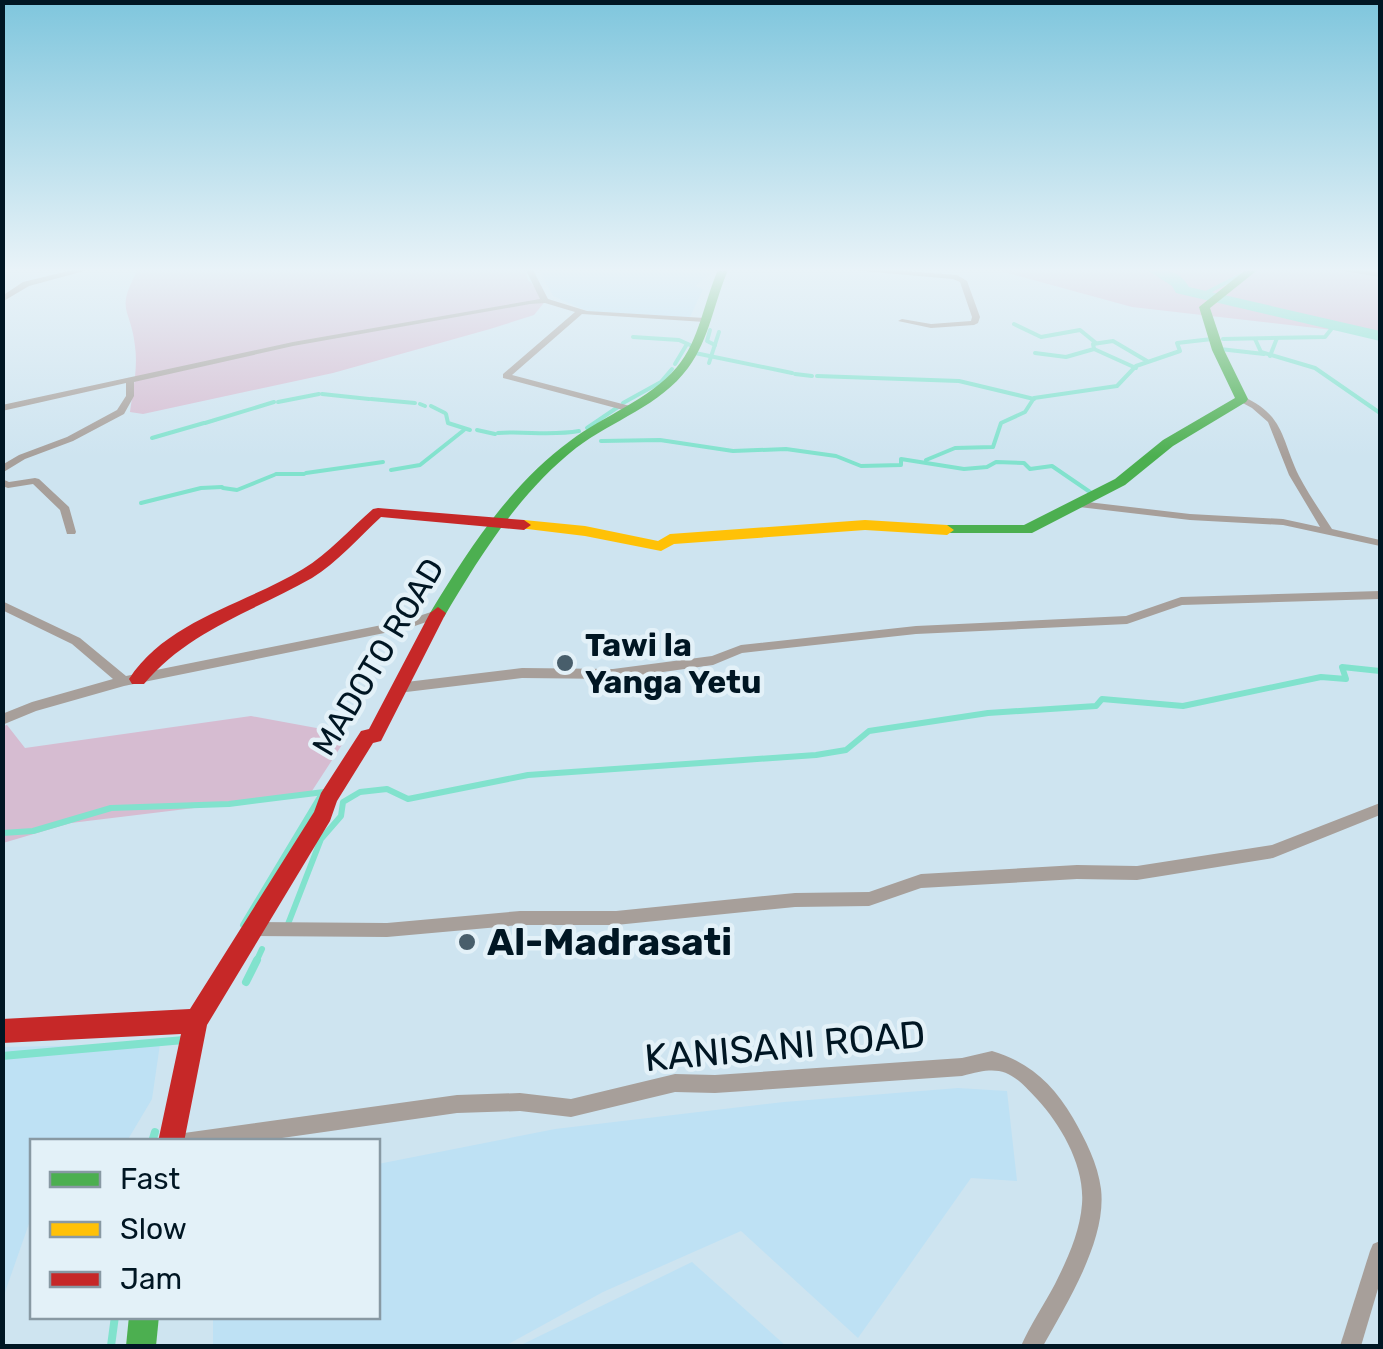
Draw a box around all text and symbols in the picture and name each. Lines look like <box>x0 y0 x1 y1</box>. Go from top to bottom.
street label: MADOTO ROAD <box>304 552 452 762</box>
place label: Tawi la Yanga Yetu <box>585 626 762 701</box>
marker: Tawi la Yanga Yetu <box>554 652 576 674</box>
place label: Al-Madrasati <box>487 919 732 965</box>
marker: Al-Madrasati <box>456 931 478 953</box>
street label: KANISANI ROAD <box>643 1011 927 1081</box>
legend <box>30 1139 380 1319</box>
text: Fast <box>120 1161 180 1197</box>
text: Slow <box>120 1211 187 1247</box>
text: Jam <box>120 1261 182 1297</box>

